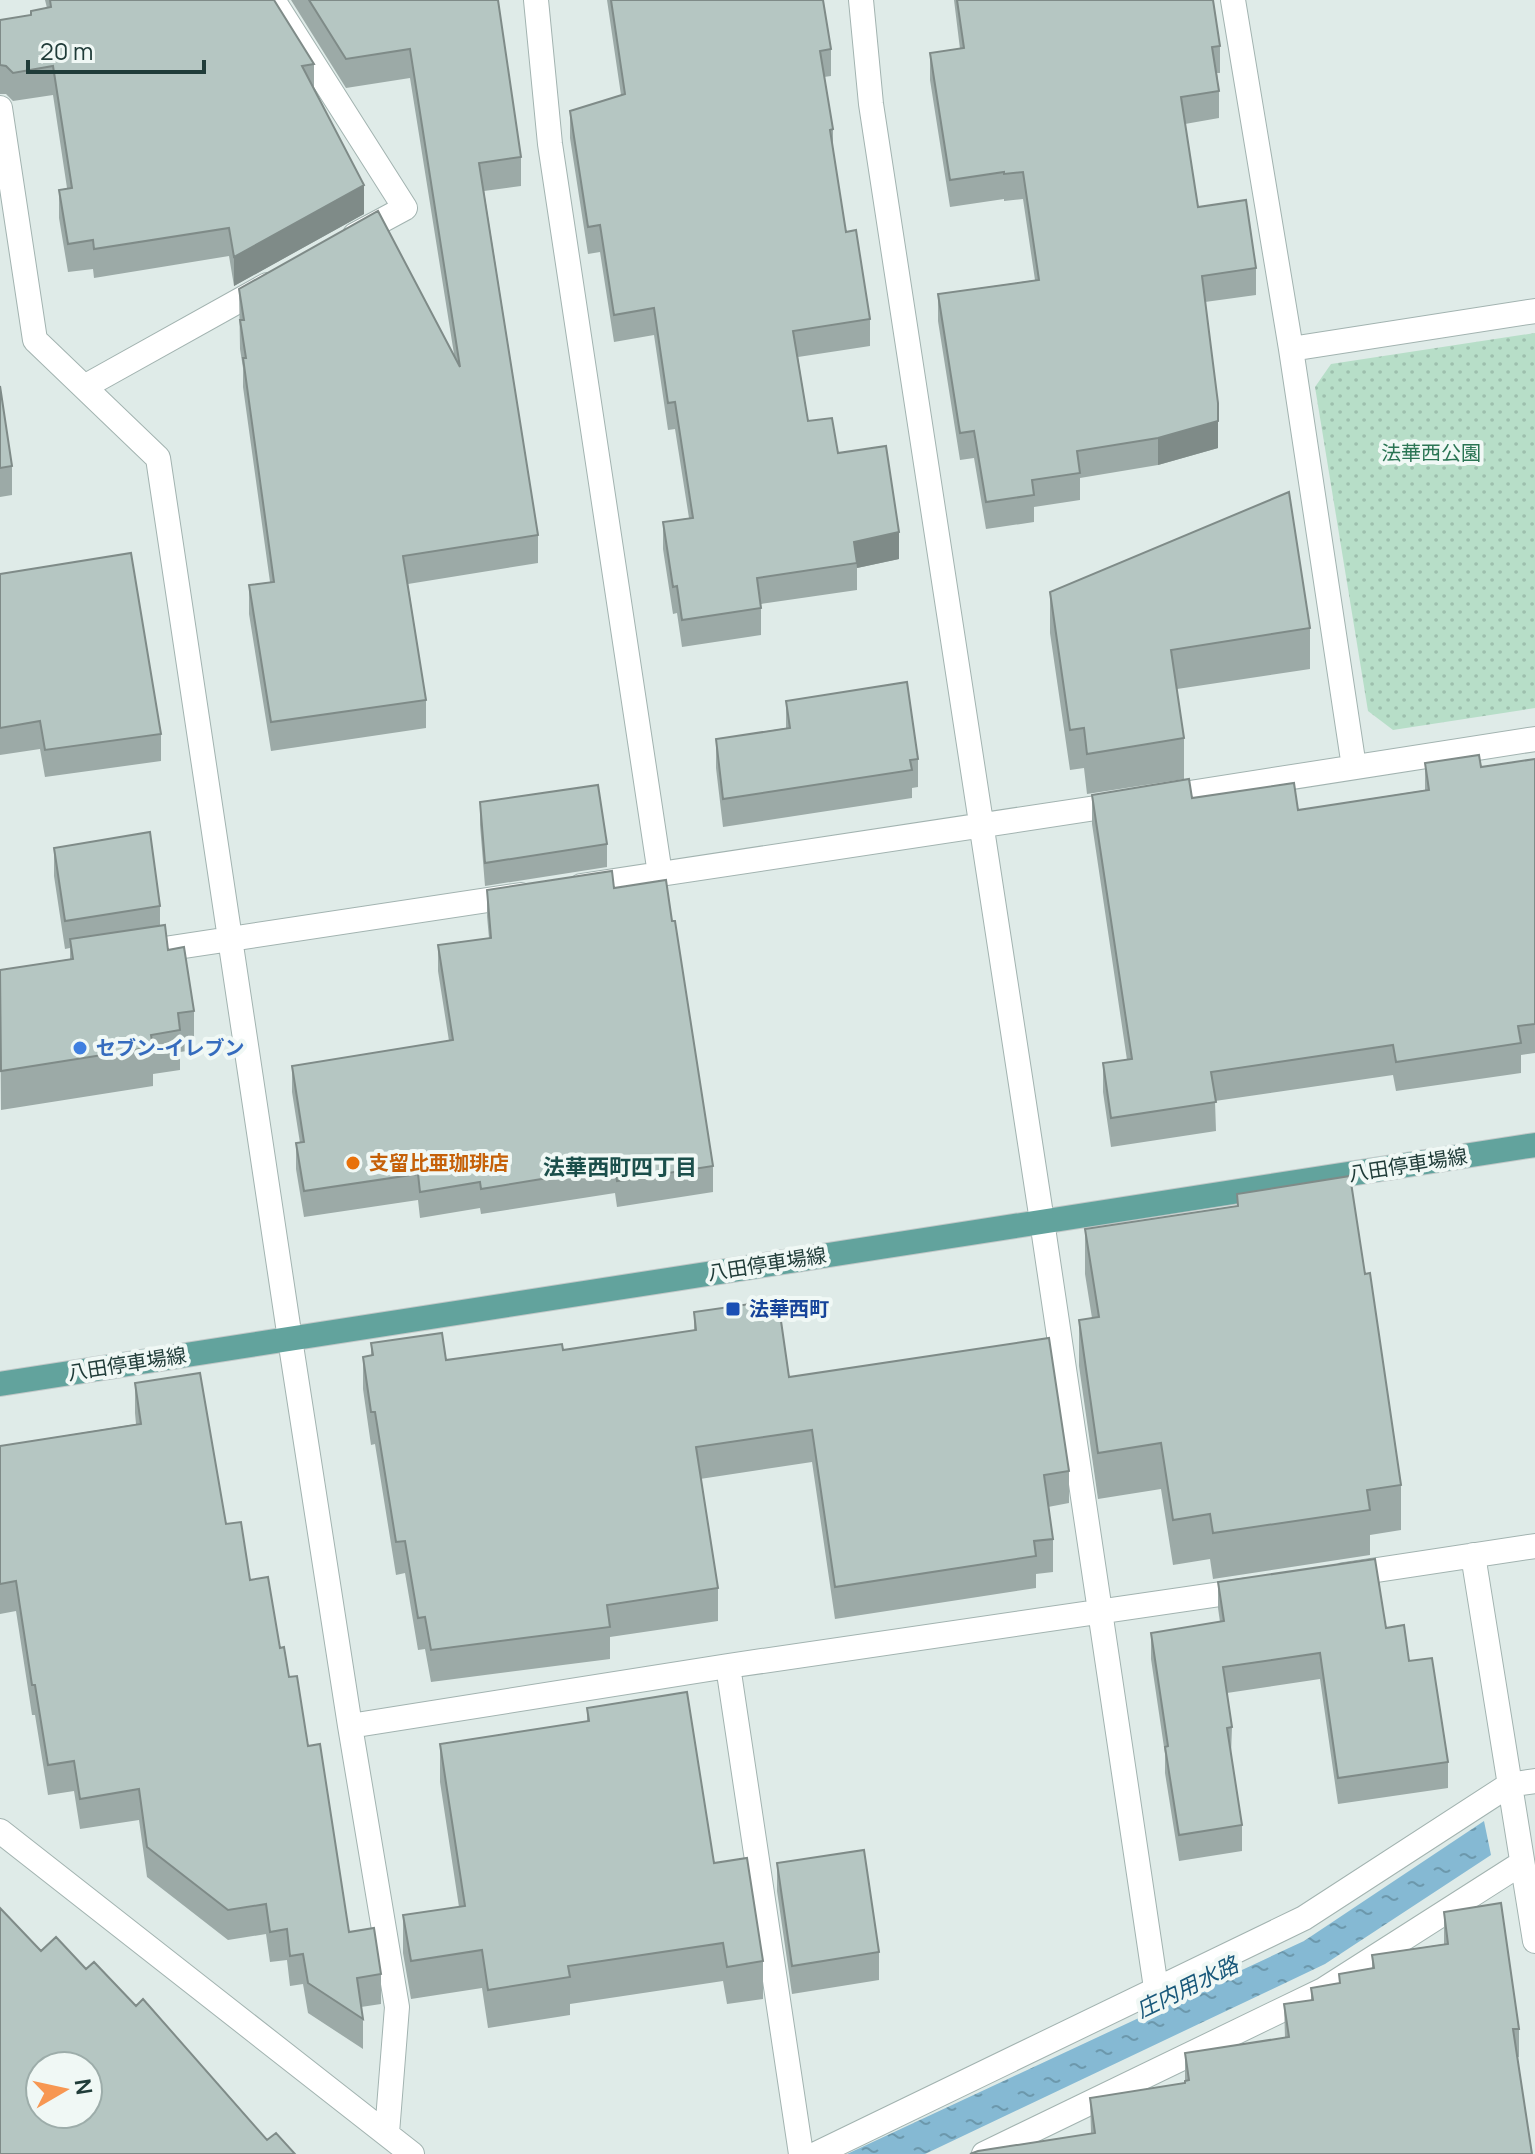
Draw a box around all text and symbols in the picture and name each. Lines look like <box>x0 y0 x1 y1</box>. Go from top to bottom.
scale bar <box>28 24 204 74</box>
text: 20 m <box>40 34 93 67</box>
park label: 法華西公園 <box>1381 439 1481 466</box>
place label: セブン-イレブン <box>96 1034 244 1061</box>
marker: セブン-イレブン <box>71 1039 89 1057</box>
street label: 八田停車場線 <box>1347 1142 1469 1187</box>
place label: 支留比亜珈琲店 <box>369 1149 509 1176</box>
district label: 法華西町四丁目 <box>543 1152 697 1182</box>
marker: 支留比亜珈琲店 <box>344 1154 362 1172</box>
street label: 八田停車場線 <box>706 1241 828 1286</box>
place label: 法華西町 <box>749 1295 829 1322</box>
marker: 法華西町 <box>724 1300 742 1318</box>
street label: 八田停車場線 <box>66 1341 188 1386</box>
water label: 庄内用水路 <box>1131 1949 1245 2025</box>
north arrow <box>24 2050 104 2130</box>
text: N <box>68 2077 100 2097</box>

